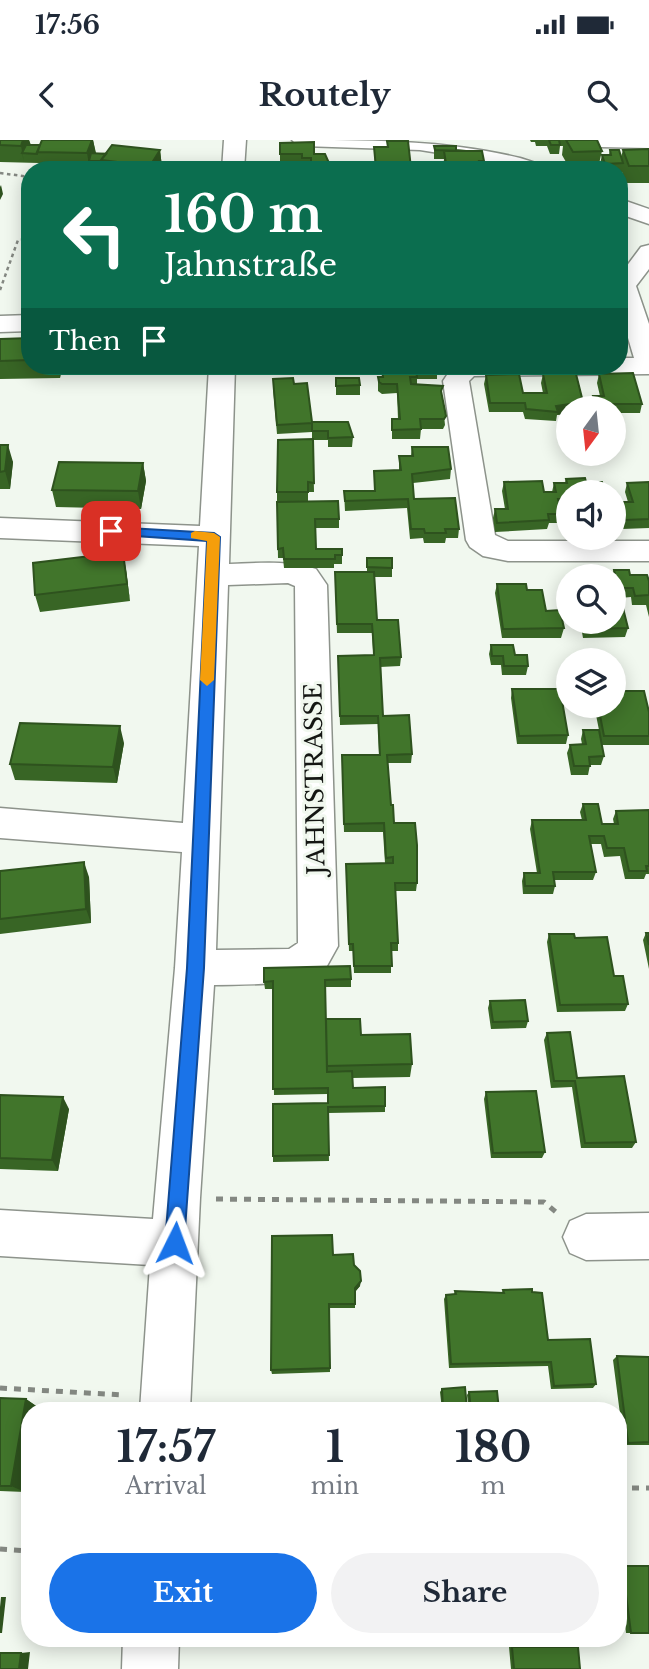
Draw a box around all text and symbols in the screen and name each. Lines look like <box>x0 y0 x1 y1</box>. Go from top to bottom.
text: 17:56 <box>35 9 100 41</box>
text: Routely <box>258 75 391 115</box>
icon: back <box>28 76 66 114</box>
icon: search <box>583 76 621 114</box>
text: 160 m <box>164 184 323 245</box>
icon: left <box>49 189 140 280</box>
text: Jahnstraße <box>164 245 337 285</box>
icon: arrive <box>135 322 173 360</box>
text: Then <box>49 325 121 357</box>
north arrow <box>556 396 626 466</box>
map controls <box>556 396 626 718</box>
button: sound <box>556 480 626 550</box>
pin <box>81 501 141 561</box>
icon: arrive <box>92 512 130 550</box>
button: search <box>556 564 626 634</box>
button: layers <box>556 648 626 718</box>
street label: JAHNSTRASSE <box>298 683 331 878</box>
position arrow <box>138 1206 212 1280</box>
text: 17:57 <box>117 1421 215 1473</box>
text: 1 <box>326 1421 344 1473</box>
text: 180 <box>455 1421 531 1473</box>
text: Arrival <box>125 1472 207 1500</box>
text: min <box>311 1472 359 1500</box>
text: m <box>481 1472 505 1500</box>
button: Exit <box>49 1553 317 1633</box>
button: Share <box>331 1553 599 1633</box>

